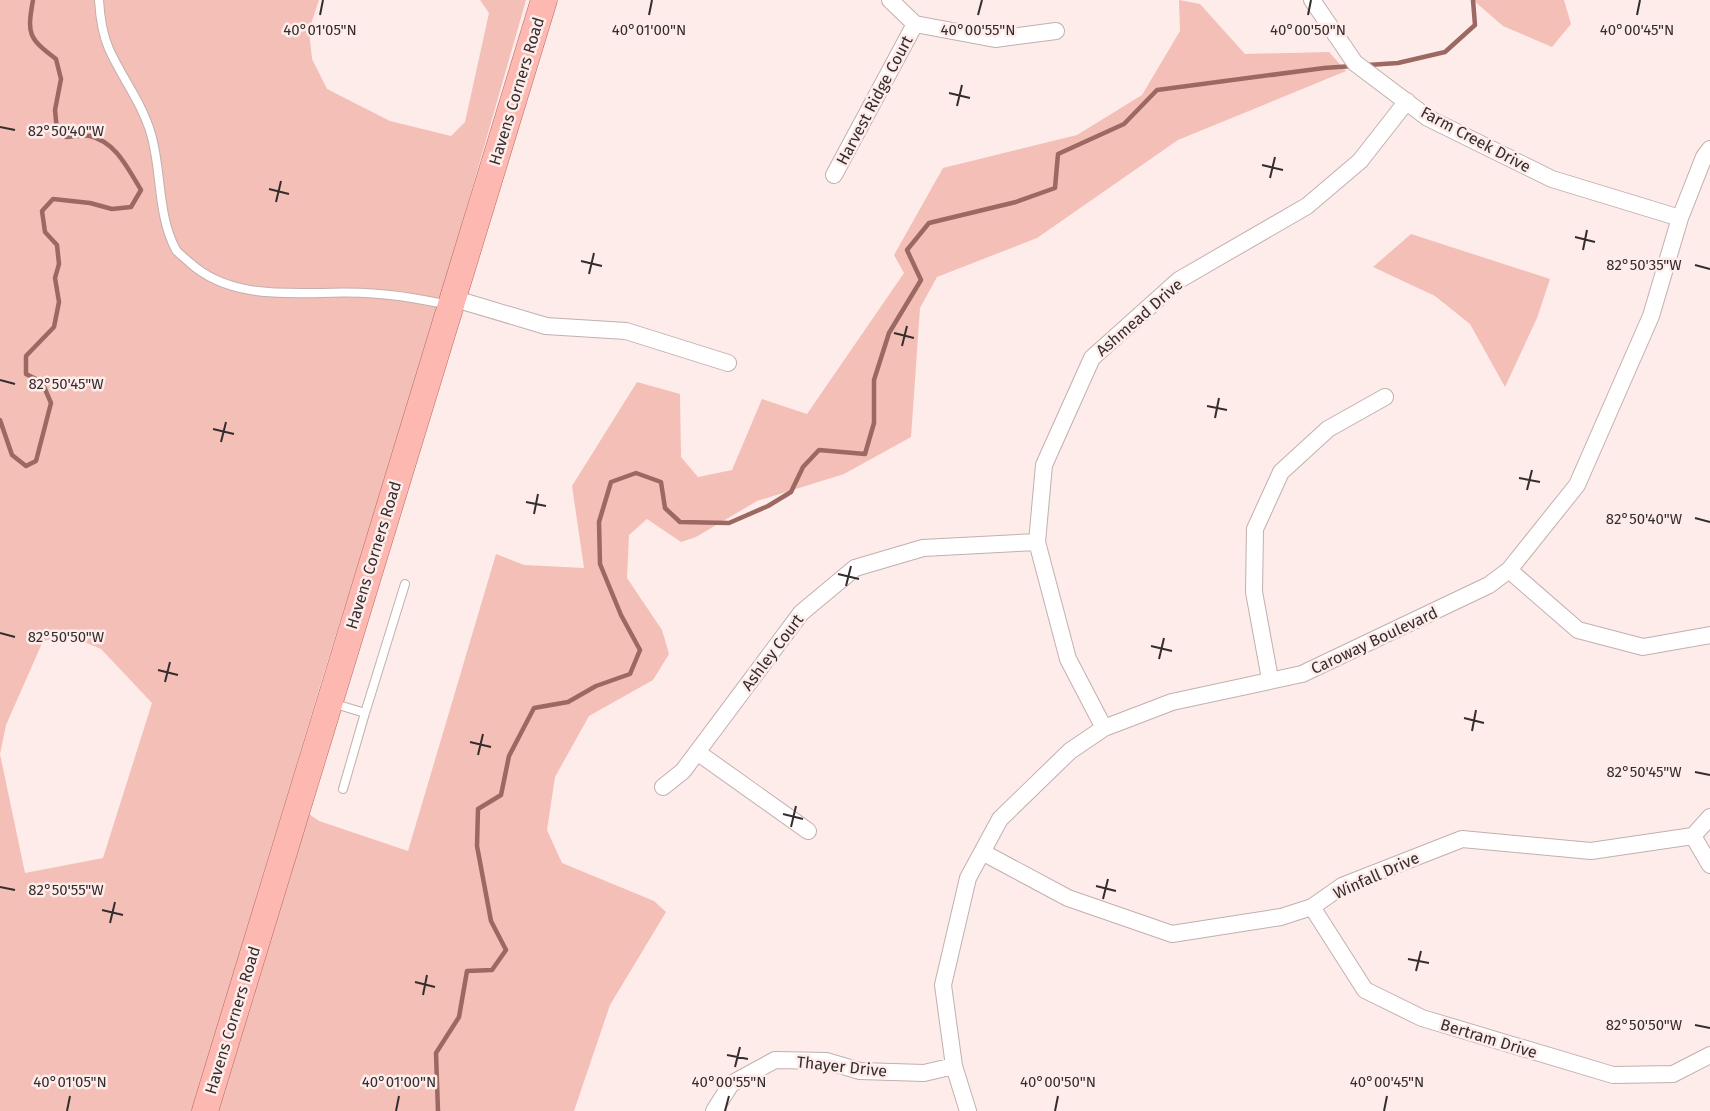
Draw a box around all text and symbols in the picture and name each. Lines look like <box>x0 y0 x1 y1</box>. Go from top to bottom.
street label: Havens Corners Road <box>485 15 548 167</box>
text: 40°01'05"N <box>283 21 357 39</box>
text: 40°01'00"N <box>612 21 686 39</box>
text: 40°00'55"N <box>941 21 1015 39</box>
text: 40°00'50"N <box>1270 21 1346 39</box>
text: 40°00'45"N <box>1600 21 1674 39</box>
street label: Harvest Ridge Court <box>832 32 917 168</box>
street label: Farm Creek Drive <box>1418 103 1534 176</box>
text: 82°50'40"W <box>28 122 105 140</box>
text: 82°50'35"W <box>1606 256 1682 274</box>
street label: Ashmead Drive <box>1092 275 1186 360</box>
text: 82°50'45"W <box>28 375 104 393</box>
street label: Havens Corners Road <box>342 479 405 631</box>
text: 82°50'40"W <box>1606 510 1683 528</box>
street label: Caroway Boulevard <box>1308 603 1441 678</box>
street label: Ashley Court <box>738 610 807 694</box>
text: 82°50'50"W <box>28 628 105 646</box>
text: 82°50'45"W <box>1606 763 1682 781</box>
street label: Winfall Drive <box>1330 848 1422 903</box>
text: 82°50'55"W <box>28 881 104 899</box>
street label: Havens Corners Road <box>201 944 264 1096</box>
street label: Bertram Drive <box>1438 1015 1540 1062</box>
text: 82°50'50"W <box>1606 1016 1683 1034</box>
street label: Thayer Drive <box>796 1052 888 1081</box>
text: 40°01'05"N <box>33 1073 107 1091</box>
text: 40°01'00"N <box>362 1073 436 1091</box>
text: 40°00'55"N <box>692 1073 766 1091</box>
text: 40°00'50"N <box>1020 1073 1096 1091</box>
text: 40°00'45"N <box>1350 1073 1424 1091</box>

